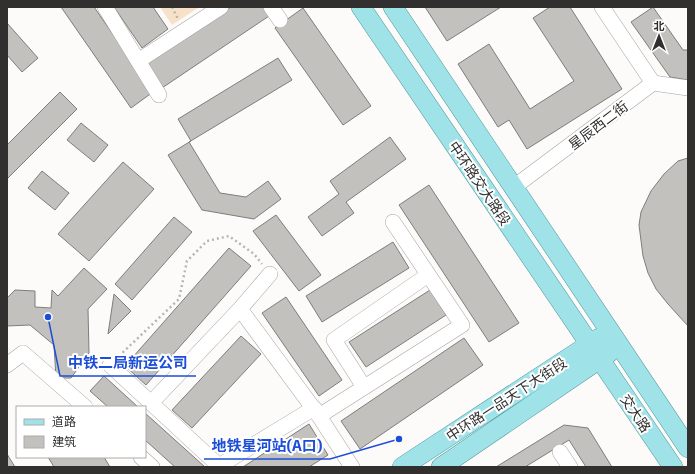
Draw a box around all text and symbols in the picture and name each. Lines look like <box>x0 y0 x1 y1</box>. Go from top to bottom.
north arrow <box>639 16 679 56</box>
text: 北 <box>654 19 665 32</box>
street label: 星辰西二街 <box>565 97 631 153</box>
street label: 中环路交大路段 <box>446 138 514 228</box>
callout: 中铁二局新运公司 <box>60 349 196 376</box>
text: 中铁二局新运公司 <box>68 353 188 371</box>
street label: 中环路一品天下大街段 <box>443 354 569 444</box>
street label: 交大路 <box>617 391 655 435</box>
legend <box>16 406 146 458</box>
text: 道路 <box>52 414 76 428</box>
callout: 地铁星河站(A口) <box>204 432 330 459</box>
text: 建筑 <box>52 434 76 448</box>
text: 地铁星河站(A口) <box>212 436 322 454</box>

